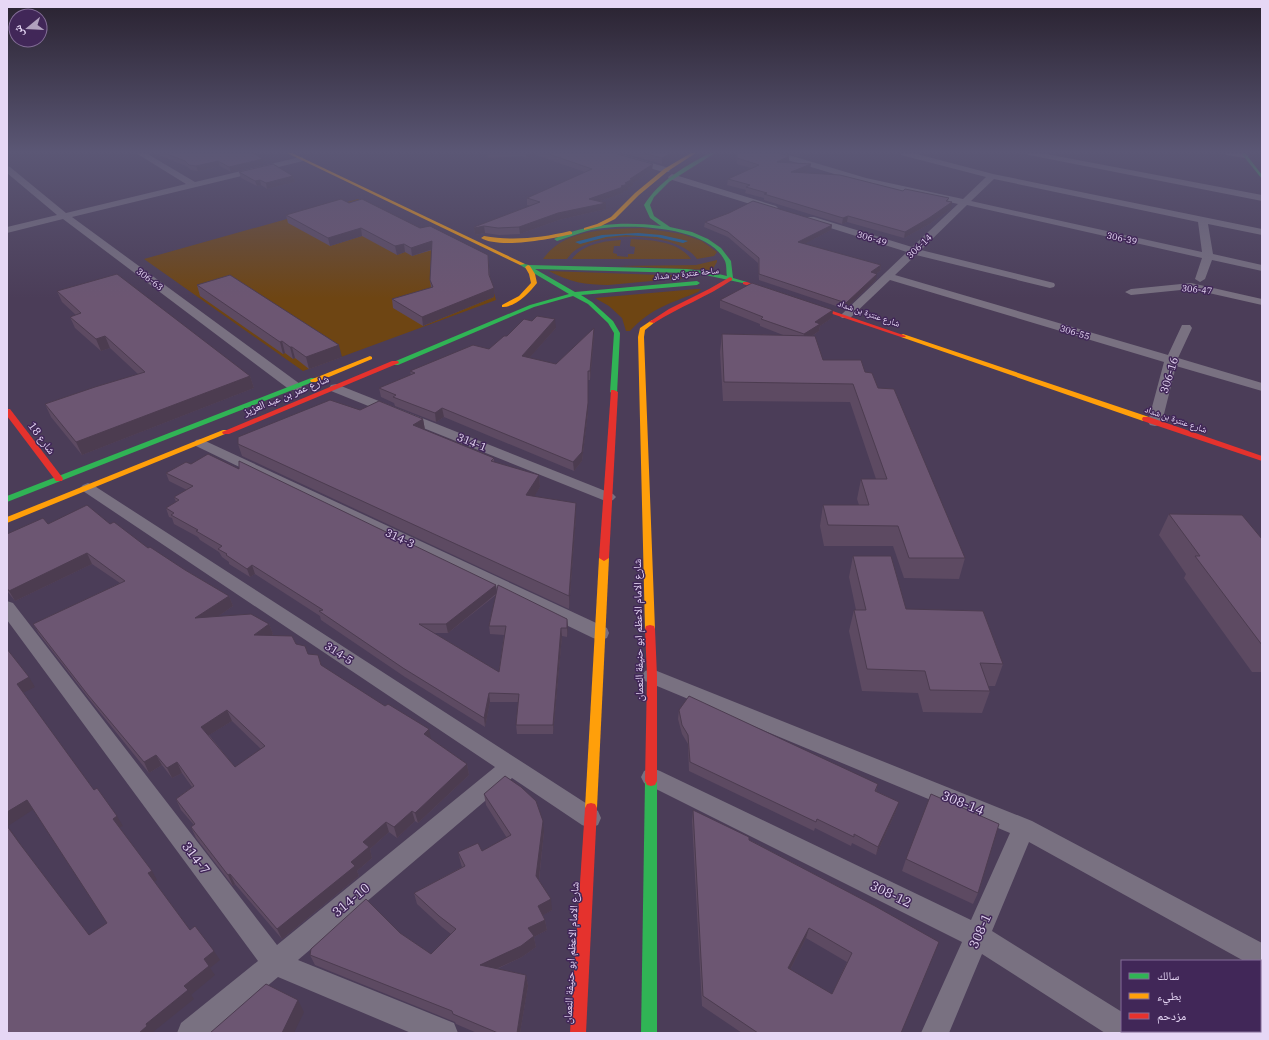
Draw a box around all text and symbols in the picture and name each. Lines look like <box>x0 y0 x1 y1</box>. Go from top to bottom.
north arrow <box>8 8 48 48</box>
text: ش <box>10 23 28 39</box>
street label: 306-49 <box>856 228 888 248</box>
street label: 306-39 <box>1106 229 1138 247</box>
street label: 306-14 <box>904 231 934 261</box>
street label: ساحة عنترة بن شداد <box>653 264 719 282</box>
street label: 306-63 <box>134 265 166 293</box>
street label: 306-47 <box>1181 282 1213 296</box>
street label: شارع عنترة بن شداد <box>836 297 902 330</box>
street label: 306-55 <box>1059 322 1091 342</box>
street label: 306-16 <box>1157 355 1181 395</box>
street label: شارع عمر بن عبد العزيز <box>240 371 331 419</box>
street label: شارع عنترة بن شداد <box>1143 403 1209 436</box>
street label: شارع 18 <box>25 419 59 457</box>
street label: 314-1 <box>455 430 489 454</box>
street label: 314-3 <box>383 525 417 551</box>
street label: شارع الامام الاعظم ابو حنيفة النعمان <box>630 559 647 701</box>
street label: 314-5 <box>322 639 356 667</box>
street label: 308-14 <box>939 787 987 819</box>
street label: 314-7 <box>178 838 214 878</box>
street label: 308-12 <box>867 877 915 911</box>
street label: 314-10 <box>329 879 374 921</box>
street label: شارع الامام الاعظم ابو حنيفة النعمان <box>560 882 583 1025</box>
street label: 308-1 <box>965 911 995 951</box>
legend <box>1121 960 1261 1032</box>
text: سالك <box>1157 968 1179 983</box>
text: بطيء <box>1157 988 1181 1006</box>
text: مزدحم <box>1157 1008 1186 1024</box>

